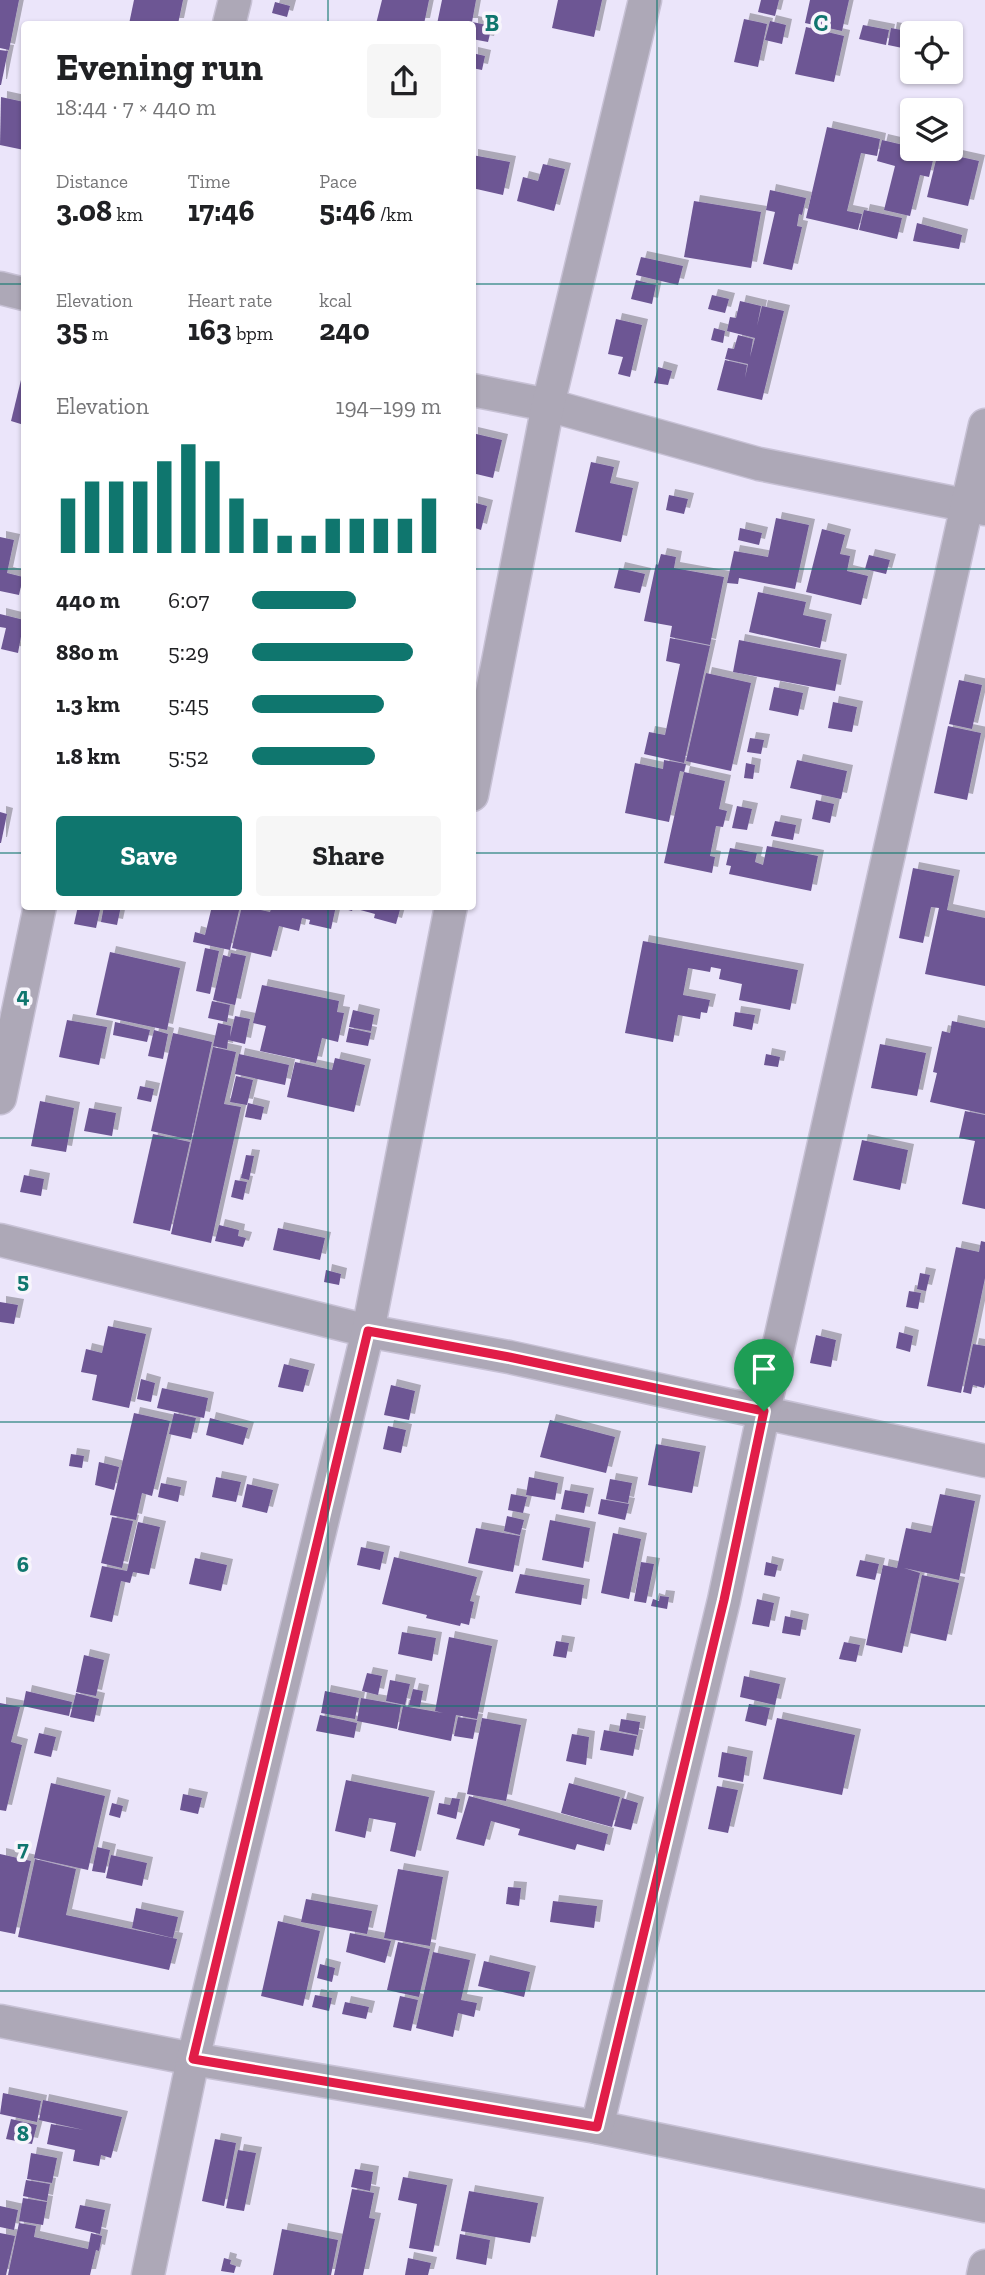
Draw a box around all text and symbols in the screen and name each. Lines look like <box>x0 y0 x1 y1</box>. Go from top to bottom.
text: B <box>485 9 499 37</box>
text: C <box>814 9 828 37</box>
map controls <box>900 21 963 161</box>
button: locate <box>900 21 963 84</box>
text: Evening run <box>56 44 263 90</box>
button: share <box>367 44 441 118</box>
text: 18:44 · 7 × 440 m <box>56 93 216 121</box>
button: layers <box>900 98 963 161</box>
text: Distance <box>56 170 128 193</box>
text: Time <box>188 170 230 193</box>
text: Pace <box>319 170 357 193</box>
text: 3.08 <box>56 193 112 229</box>
text: 17:46 <box>188 193 255 229</box>
text: 5:46 <box>319 193 376 229</box>
text: km <box>112 203 143 226</box>
text: /km <box>376 203 413 226</box>
text: Elevation <box>56 289 133 312</box>
text: Heart rate <box>188 289 272 312</box>
text: kcal <box>319 289 352 312</box>
text: 35 <box>56 312 88 348</box>
text: 163 <box>188 312 232 348</box>
text: 240 <box>319 312 370 348</box>
text: m <box>88 322 108 345</box>
text: bpm <box>232 322 273 345</box>
text: Elevation <box>56 392 149 420</box>
text: 194–199 m <box>336 392 441 420</box>
text: 440 m <box>56 586 120 614</box>
text: 6:07 <box>168 586 209 614</box>
text: 880 m <box>56 638 119 666</box>
text: 5:29 <box>168 638 209 666</box>
text: 1.3 km <box>56 690 120 718</box>
text: 5:45 <box>168 690 209 718</box>
text: 1.8 km <box>56 742 120 770</box>
text: 5:52 <box>168 742 209 770</box>
button: Save <box>56 816 242 896</box>
button: Share <box>256 816 441 896</box>
text: 4 <box>16 981 30 1009</box>
text: 5 <box>17 1266 29 1294</box>
pin <box>734 1339 794 1411</box>
icon: arrive <box>745 1350 783 1388</box>
text: 6 <box>17 1550 29 1578</box>
text: 7 <box>17 1834 29 1862</box>
text: 8 <box>17 2119 29 2147</box>

